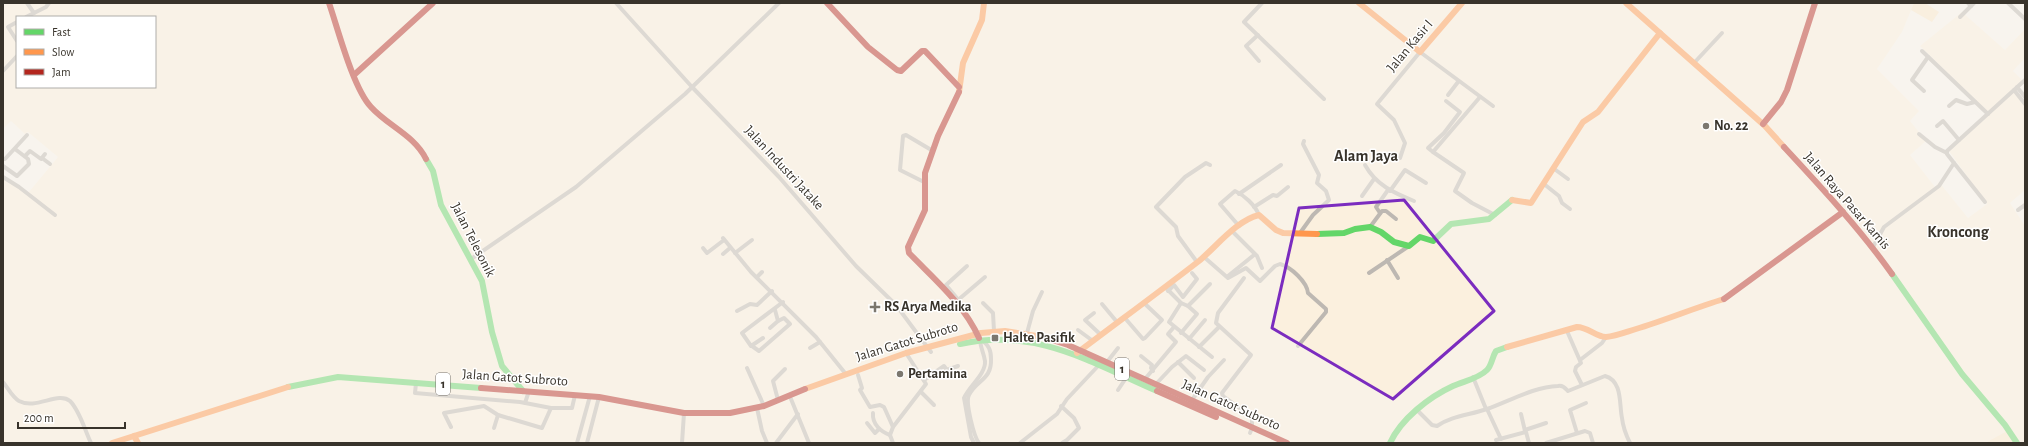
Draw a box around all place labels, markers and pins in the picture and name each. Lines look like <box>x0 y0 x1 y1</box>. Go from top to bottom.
place label: No. 22 <box>1714 119 1749 133</box>
marker: No. 22 <box>1701 121 1711 131</box>
place label: RS Arya Medika <box>884 300 972 314</box>
marker: RS Arya Medika <box>869 301 881 313</box>
place label: Halte Pasifik <box>1003 331 1075 345</box>
marker: Halte Pasifik <box>990 333 1000 343</box>
place label: Pertamina <box>908 367 968 381</box>
marker: Pertamina <box>895 369 905 379</box>

